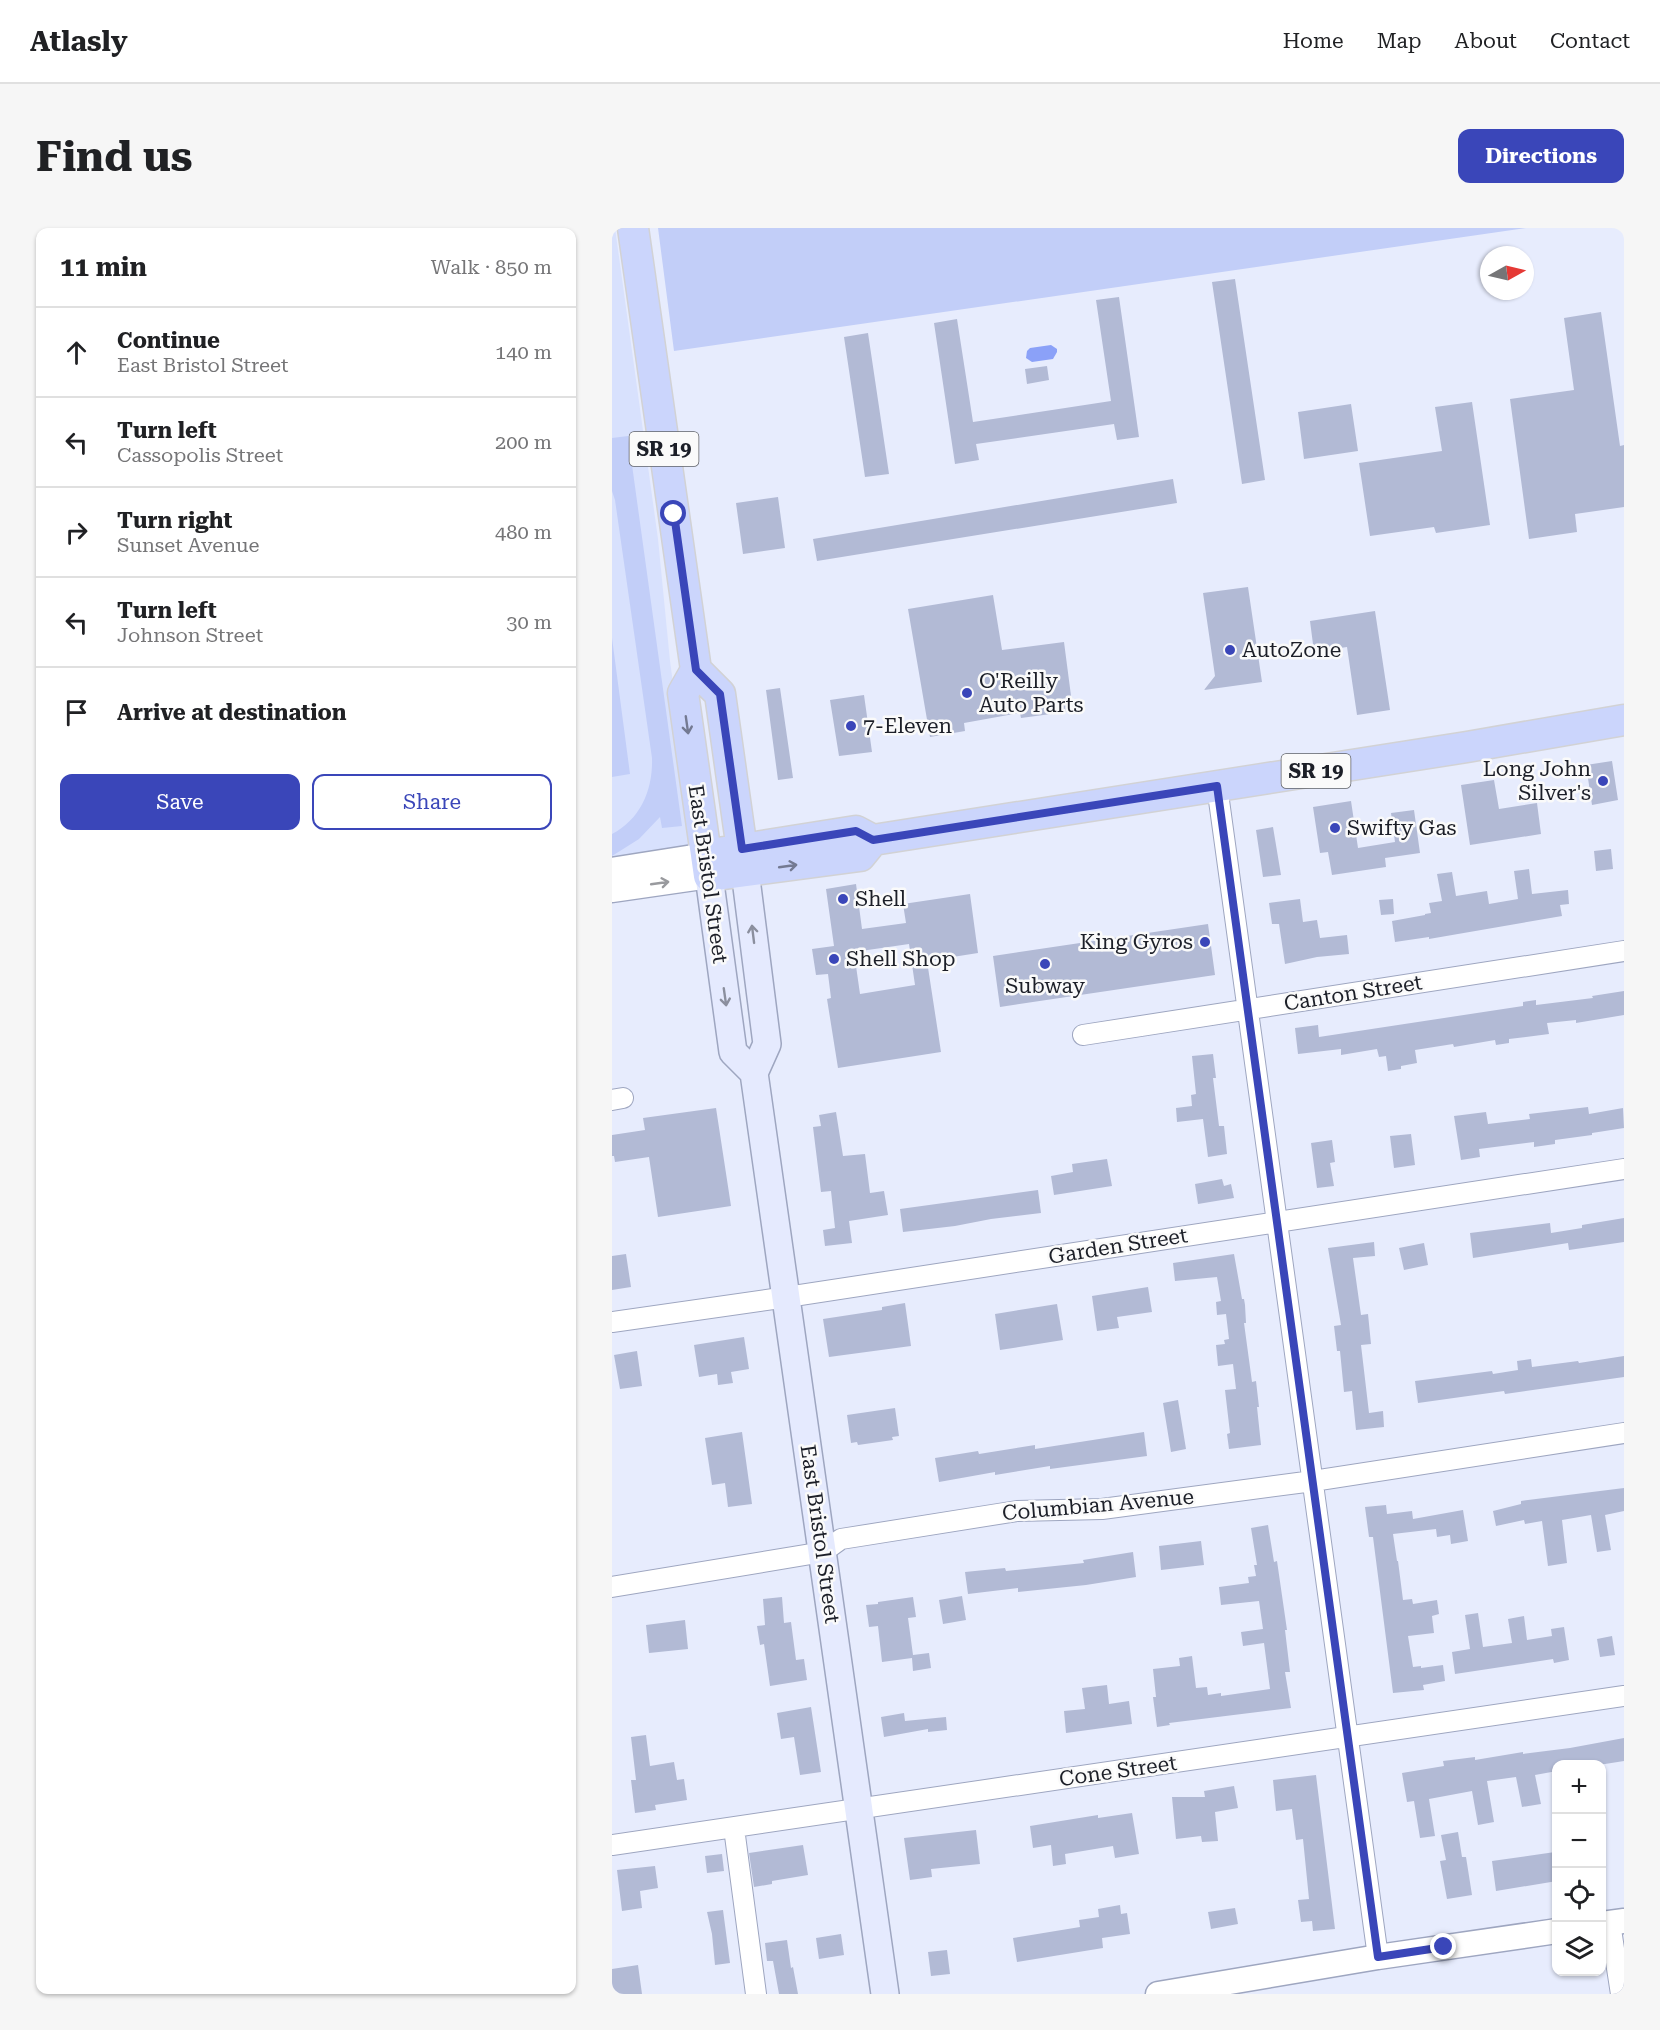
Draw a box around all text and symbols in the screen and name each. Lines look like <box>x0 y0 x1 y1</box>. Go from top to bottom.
text: Atlasly <box>30 25 128 58</box>
text: Home <box>1283 29 1344 53</box>
text: Map <box>1377 29 1422 53</box>
text: About <box>1455 29 1517 53</box>
text: Contact <box>1550 29 1630 53</box>
button: Directions <box>1458 129 1624 183</box>
text: Find us <box>36 132 193 181</box>
north arrow <box>1480 246 1534 300</box>
text: 11 min <box>60 252 147 282</box>
text: Walk · 850 m <box>431 255 552 279</box>
text: Continue <box>117 328 220 353</box>
icon: ahead <box>60 336 93 369</box>
text: 140 m <box>495 340 552 364</box>
text: East Bristol Street <box>117 353 289 377</box>
text: Turn left <box>117 418 217 443</box>
icon: left <box>60 426 93 459</box>
text: 200 m <box>495 430 552 454</box>
road number: SR 19 <box>629 432 698 466</box>
text: Cassopolis Street <box>117 443 283 467</box>
route start <box>660 500 686 526</box>
text: Turn right <box>117 508 232 533</box>
icon: right <box>60 516 93 549</box>
text: 480 m <box>495 520 552 544</box>
text: Sunset Avenue <box>117 533 259 557</box>
text: Turn left <box>117 598 217 623</box>
icon: left <box>60 606 93 639</box>
text: 30 m <box>506 610 552 634</box>
text: Johnson Street <box>117 623 263 647</box>
place label: AutoZone <box>1242 638 1341 662</box>
marker: AutoZone <box>1223 643 1237 657</box>
place label: O'Reilly Auto Parts <box>979 669 1083 717</box>
marker: O'Reilly Auto Parts <box>960 686 974 700</box>
icon: arrive <box>60 696 93 729</box>
text: Arrive at destination <box>117 700 346 725</box>
place label: 7-Eleven <box>863 714 953 738</box>
one-way arrow <box>682 715 693 734</box>
marker: 7-Eleven <box>844 719 858 733</box>
road number: SR 19 <box>1282 754 1350 788</box>
place label: Long John Silver's <box>1483 757 1591 805</box>
button: Save <box>60 774 300 830</box>
button: Share <box>312 774 552 830</box>
marker: Long John Silver's <box>1596 774 1610 788</box>
street label: East Bristol Street <box>684 783 732 965</box>
place label: Swifty Gas <box>1347 816 1457 840</box>
marker: Swifty Gas <box>1328 821 1342 835</box>
one-way arrow <box>777 860 797 871</box>
one-way arrow <box>650 878 670 889</box>
place label: Shell <box>855 887 906 911</box>
marker: Shell <box>836 892 850 906</box>
one-way arrow <box>747 925 758 945</box>
place label: King Gyros <box>1080 930 1193 954</box>
marker: King Gyros <box>1198 935 1212 949</box>
place label: Shell Shop <box>846 947 956 971</box>
marker: Shell Shop <box>827 952 841 966</box>
marker: Subway <box>1038 957 1052 971</box>
street label: Canton Street <box>1282 970 1424 1016</box>
place label: Subway <box>1005 974 1085 998</box>
one-way arrow <box>720 986 731 1006</box>
street label: Garden Street <box>1047 1223 1189 1269</box>
street label: East Bristol Street <box>796 1443 844 1625</box>
street label: Columbian Avenue <box>1001 1485 1195 1525</box>
street label: Cone Street <box>1058 1751 1179 1791</box>
map controls <box>1552 1760 1606 1976</box>
button: + <box>1552 1760 1606 1814</box>
button: − <box>1552 1814 1606 1868</box>
button: locate <box>1552 1868 1606 1922</box>
button: layers <box>1552 1922 1606 1976</box>
route end <box>1430 1933 1456 1959</box>

